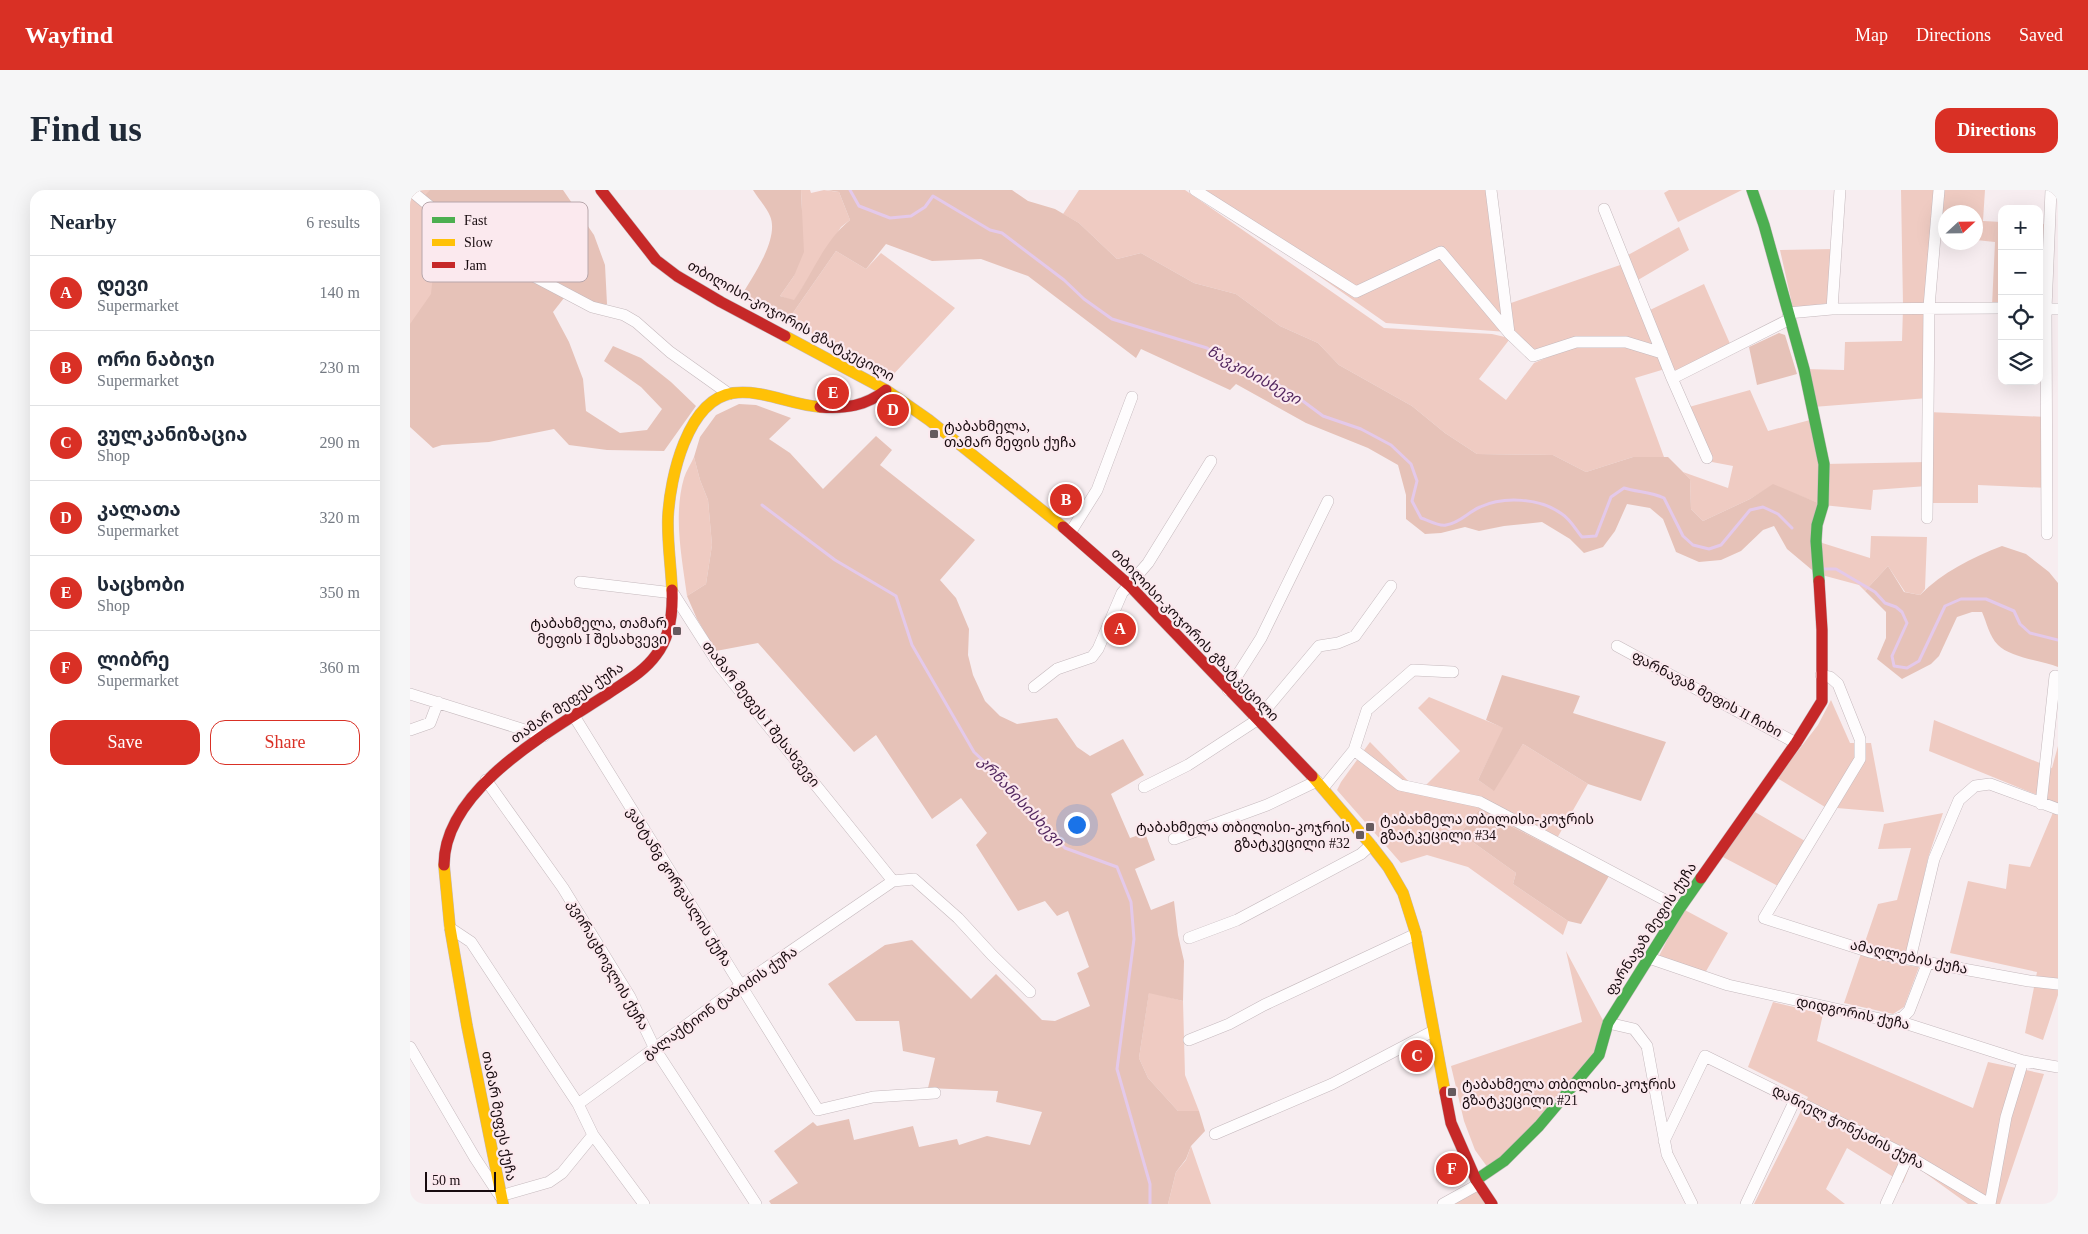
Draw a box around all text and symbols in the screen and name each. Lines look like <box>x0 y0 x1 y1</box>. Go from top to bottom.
text: Wayfind <box>25 22 113 48</box>
text: Map <box>1855 25 1888 45</box>
text: Directions <box>1916 25 1991 45</box>
text: Saved <box>2019 25 2063 45</box>
button: Directions <box>1935 108 2058 153</box>
text: Find us <box>30 110 142 149</box>
legend <box>422 202 588 282</box>
north arrow <box>1938 205 1983 250</box>
map controls <box>1998 205 2043 385</box>
button: + <box>1998 205 2043 250</box>
text: Nearby <box>50 210 117 234</box>
text: Fast <box>464 213 487 228</box>
text: 6 results <box>306 214 360 231</box>
text: Slow <box>464 235 494 250</box>
button: − <box>1998 250 2043 295</box>
text: Jam <box>464 258 487 273</box>
street label: თბილისი-კოჯორის გზატკეცილი <box>684 258 897 385</box>
text: დევი <box>97 274 149 295</box>
text: A <box>60 284 72 301</box>
text: 140 m <box>320 284 360 301</box>
button: locate <box>1998 295 2043 340</box>
text: Supermarket <box>97 297 179 314</box>
button: layers <box>1998 340 2043 385</box>
water label: წავკისისხევი <box>1204 343 1305 409</box>
text: ორი ნაბიჯი <box>97 349 215 370</box>
text: B <box>61 359 71 376</box>
text: 230 m <box>320 359 360 376</box>
text: Supermarket <box>97 372 179 389</box>
pin: E <box>817 374 849 412</box>
pin: D <box>877 391 909 429</box>
place label: ტაბახმელა, თამარ მეფის ქუჩა <box>944 419 1076 451</box>
text: ვულკანიზაცია <box>97 424 247 445</box>
marker: ტაბახმელა, თამარ მეფის ქუჩა <box>928 428 940 440</box>
text: C <box>60 434 72 451</box>
text: 290 m <box>320 434 360 451</box>
text: Shop <box>97 447 130 464</box>
pin: B <box>1050 481 1082 519</box>
text: კალათა <box>97 499 181 520</box>
text: D <box>60 509 72 526</box>
text: 320 m <box>320 509 360 526</box>
text: Supermarket <box>97 522 179 539</box>
street label: თბილისი-კოჯორის გზატკეცილი <box>1108 546 1282 725</box>
text: საცხობი <box>97 574 185 595</box>
text: E <box>61 584 71 601</box>
text: 350 m <box>320 584 360 601</box>
text: Shop <box>97 597 130 614</box>
pin: A <box>1104 610 1136 648</box>
place label: ტაბახმელა, თამარ მეფის I შესახვევი <box>530 616 667 648</box>
marker: ტაბახმელა, თამარ მეფის I შესახვევი <box>671 625 683 637</box>
street label: თამარ მეფეს I შესახვევი <box>699 638 823 790</box>
street label: ფარნავაზ მეფის II ჩიხი <box>1629 648 1785 741</box>
text: ლიბრე <box>97 649 170 670</box>
text: F <box>61 659 71 676</box>
text: 360 m <box>320 659 360 676</box>
street label: თამარ მეფეს ქუჩა <box>508 660 627 747</box>
text: Supermarket <box>97 672 179 689</box>
button: Save <box>50 720 200 765</box>
button: Share <box>210 720 360 765</box>
water label: კრწანისისხევი <box>974 753 1068 851</box>
street label: ვახტანგ გორგასლის ქუჩა <box>623 805 734 970</box>
your location <box>1064 812 1090 838</box>
place label: ტაბახმელა თბილისი-კოჯრის გზატკეცილი #34 <box>1380 812 1594 844</box>
place label: ტაბახმელა თბილისი-კოჯრის გზატკეცილი #32 <box>1136 820 1350 852</box>
marker: ტაბახმელა თბილისი-კოჯრის გზატკეცილი #34 <box>1364 821 1376 833</box>
marker: ტაბახმელა თბილისი-კოჯრის გზატკეცილი #32 <box>1354 829 1366 841</box>
street label: ფარნავაზ მეფის ქუჩა <box>1602 860 1700 999</box>
street label: კვირაცხოვლის ქუჩა <box>564 897 651 1033</box>
street label: ამაღლების ქუჩა <box>1849 937 1969 978</box>
street label: გალაქტიონ ტაბიძის ქუჩა <box>640 944 801 1063</box>
street label: დიდგორის ქუჩა <box>1795 994 1911 1033</box>
pin: C <box>1401 1037 1433 1075</box>
street label: თამარ მეფეს ქუჩა <box>478 1050 519 1182</box>
place label: ტაბახმელა თბილისი-კოჯრის გზატკეცილი #21 <box>1462 1077 1676 1109</box>
street label: დანიელ ჭონქაძის ქუჩა <box>1769 1082 1926 1173</box>
marker: ტაბახმელა თბილისი-კოჯრის გზატკეცილი #21 <box>1446 1086 1458 1098</box>
pin: F <box>1436 1150 1468 1188</box>
scale bar <box>425 1169 496 1192</box>
text: 50 m <box>432 1173 460 1188</box>

